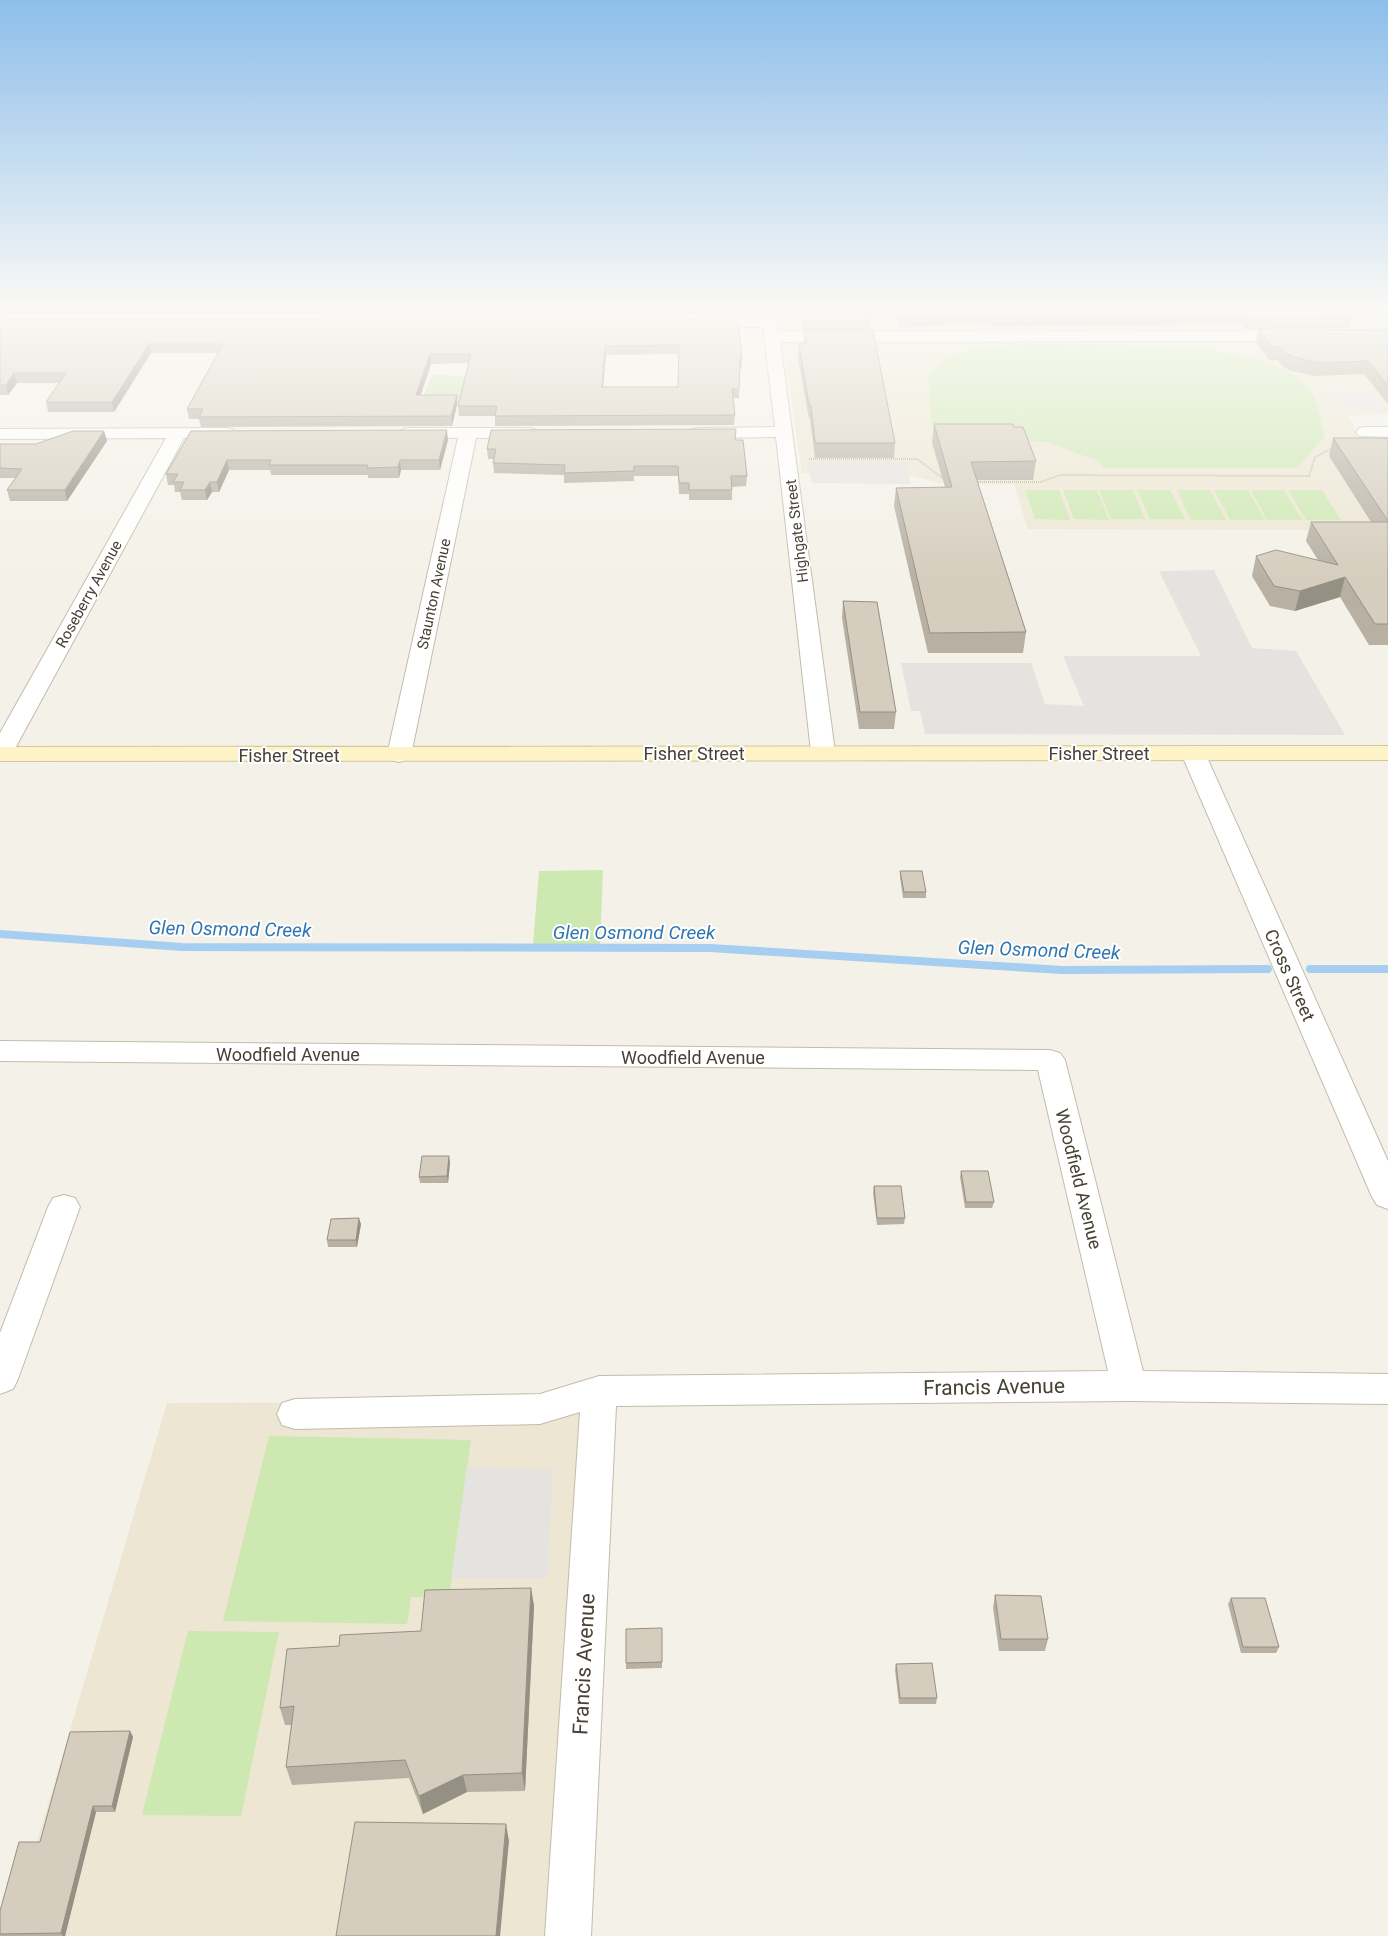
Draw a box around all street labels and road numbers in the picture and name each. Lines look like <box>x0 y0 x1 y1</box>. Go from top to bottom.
street label: Highgate Street <box>782 478 812 584</box>
street label: Roseberry Avenue <box>52 537 126 651</box>
street label: Staunton Avenue <box>413 537 455 651</box>
street label: Fisher Street <box>643 743 745 764</box>
street label: Fisher Street <box>1048 743 1150 764</box>
street label: Fisher Street <box>238 745 340 766</box>
street label: Cross Street <box>1260 926 1320 1024</box>
street label: Woodfield Avenue <box>216 1044 360 1065</box>
street label: Woodfield Avenue <box>621 1047 765 1068</box>
street label: Woodfield Avenue <box>1051 1107 1107 1251</box>
street label: Francis Avenue <box>923 1374 1065 1400</box>
street label: Francis Avenue <box>568 1593 600 1735</box>

